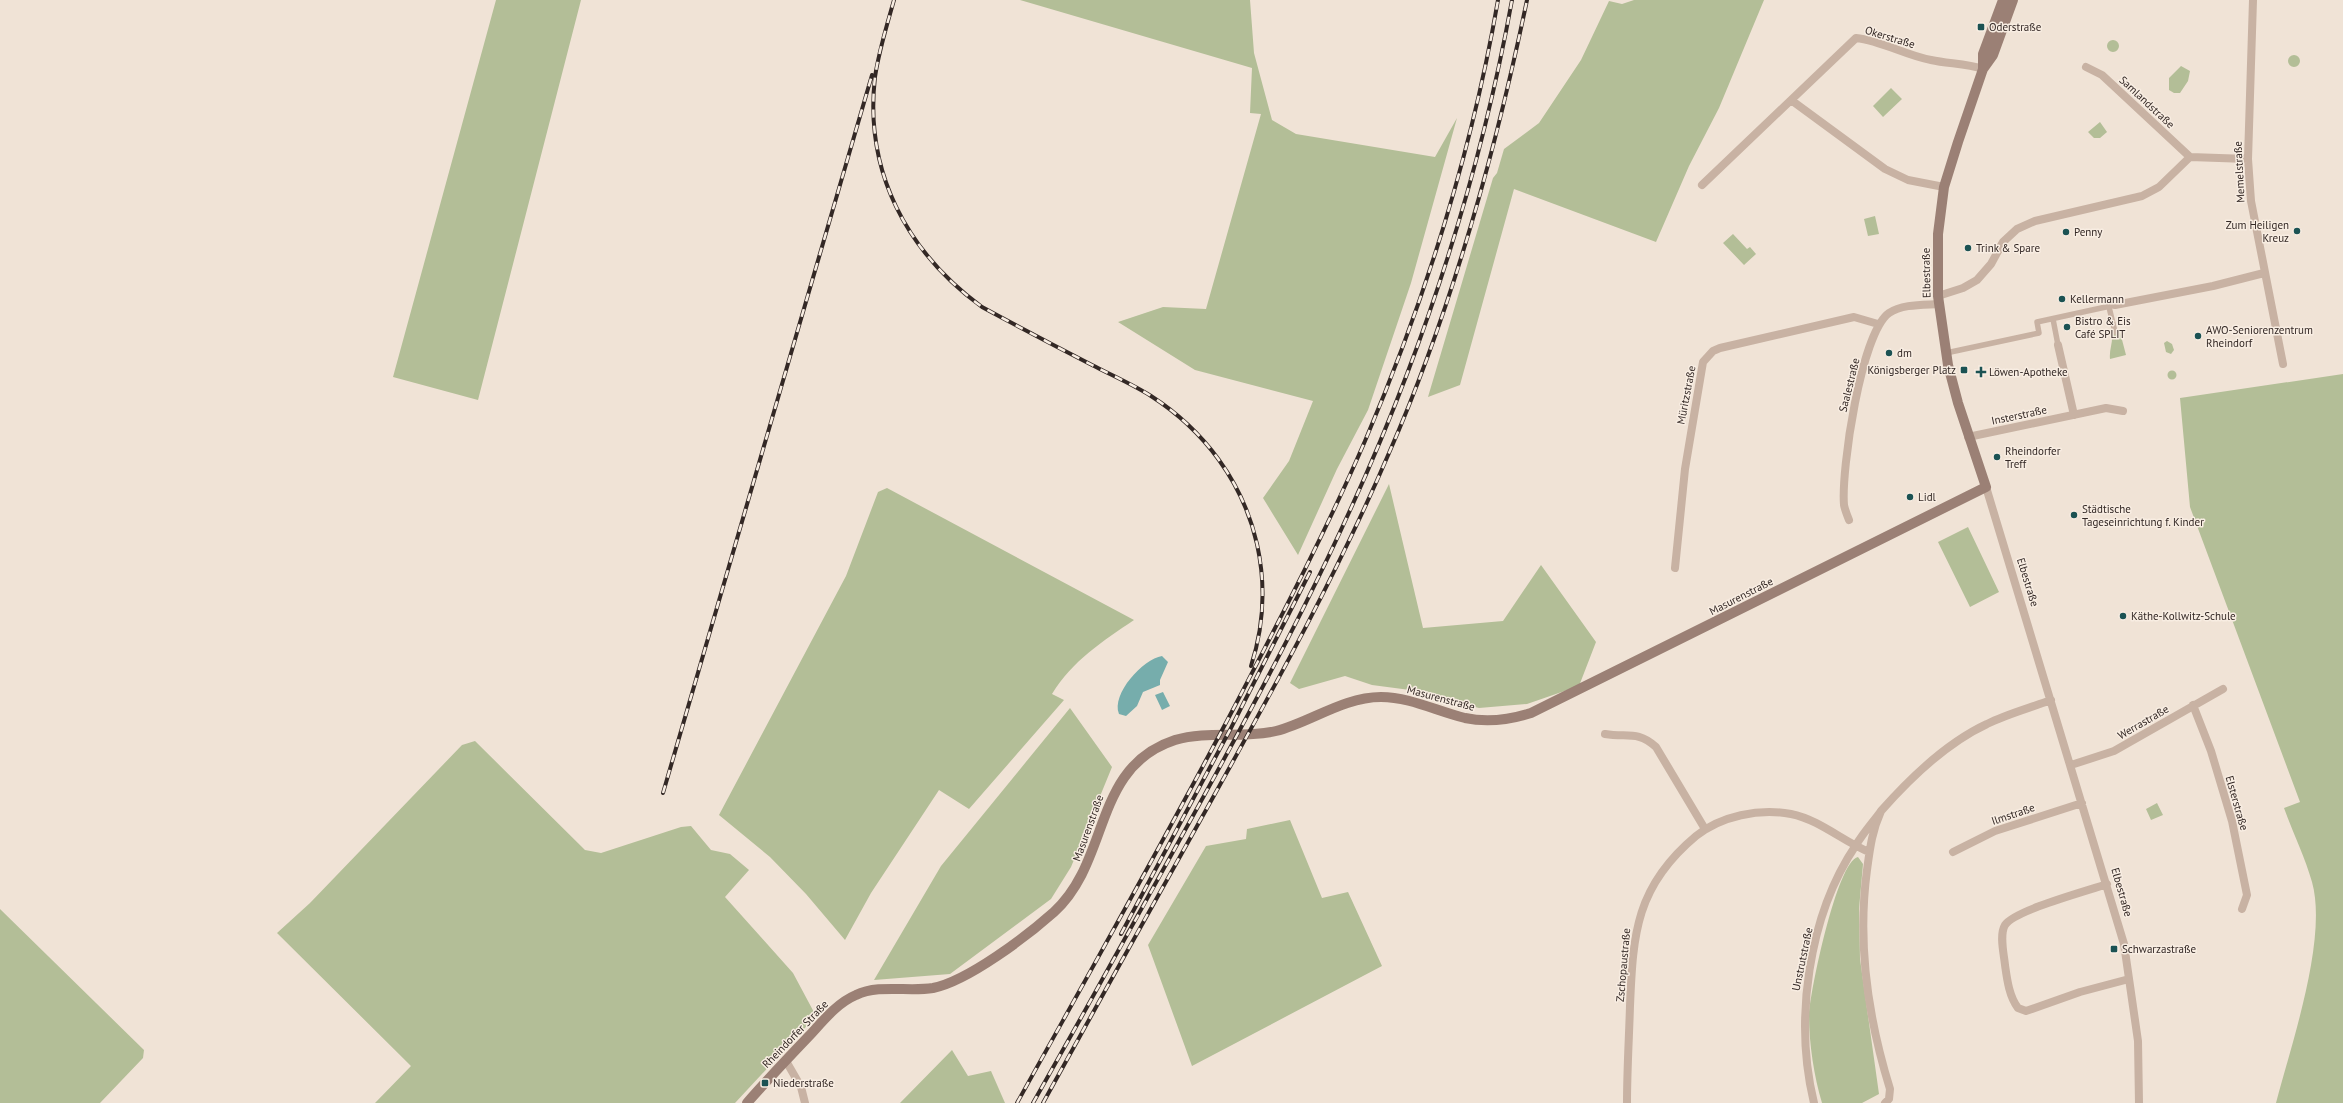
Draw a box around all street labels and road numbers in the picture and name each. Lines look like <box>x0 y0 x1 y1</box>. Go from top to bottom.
street label: Okerstraße <box>1863 23 1917 51</box>
street label: Samlandstraße <box>2116 73 2178 131</box>
street label: Memelstraße <box>2230 140 2248 203</box>
street label: Elbestraße <box>1919 247 1933 298</box>
street label: Saalestraße <box>1836 356 1863 413</box>
street label: Müritzstraße <box>1673 364 1699 426</box>
street label: Insterstraße <box>1990 402 2048 428</box>
street label: Elbestraße <box>2014 556 2042 608</box>
street label: Masurenstraße <box>1707 574 1776 618</box>
street label: Masurenstraße <box>1406 682 1477 714</box>
street label: Werrastraße <box>2115 702 2171 742</box>
street label: Elsterstraße <box>2223 774 2252 832</box>
street label: Masurenstraße <box>1069 792 1107 863</box>
street label: Ilmstraße <box>1989 800 2037 828</box>
street label: Elbestraße <box>2108 866 2136 918</box>
street label: Unstrutstraße <box>1788 926 1816 992</box>
street label: Zschopaustraße <box>1613 927 1633 1003</box>
street label: Rheindorfer Straße <box>759 997 831 1071</box>

